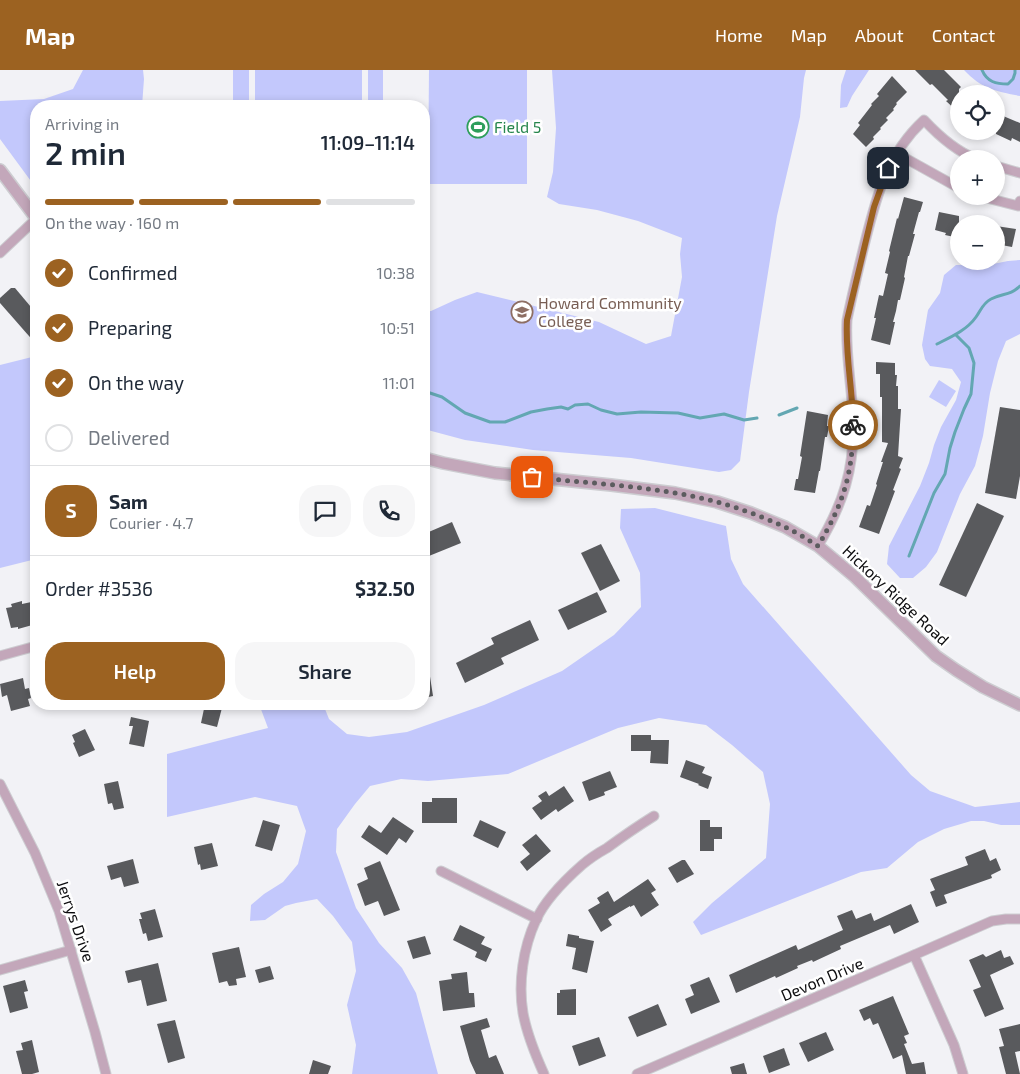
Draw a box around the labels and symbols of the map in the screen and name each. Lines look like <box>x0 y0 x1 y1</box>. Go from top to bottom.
sports icon: Field 5 <box>466 115 490 139</box>
place label: Field 5 <box>494 117 541 136</box>
pin <box>867 147 909 189</box>
place label: Howard Community College <box>538 293 682 330</box>
school or university icon: Howard Community College <box>510 300 534 324</box>
courier <box>828 400 878 450</box>
pin <box>511 456 553 498</box>
street label: Hickory Ridge Road <box>839 540 953 649</box>
street label: Jerrys Drive <box>54 878 99 964</box>
street label: Devon Drive <box>778 953 866 1004</box>

